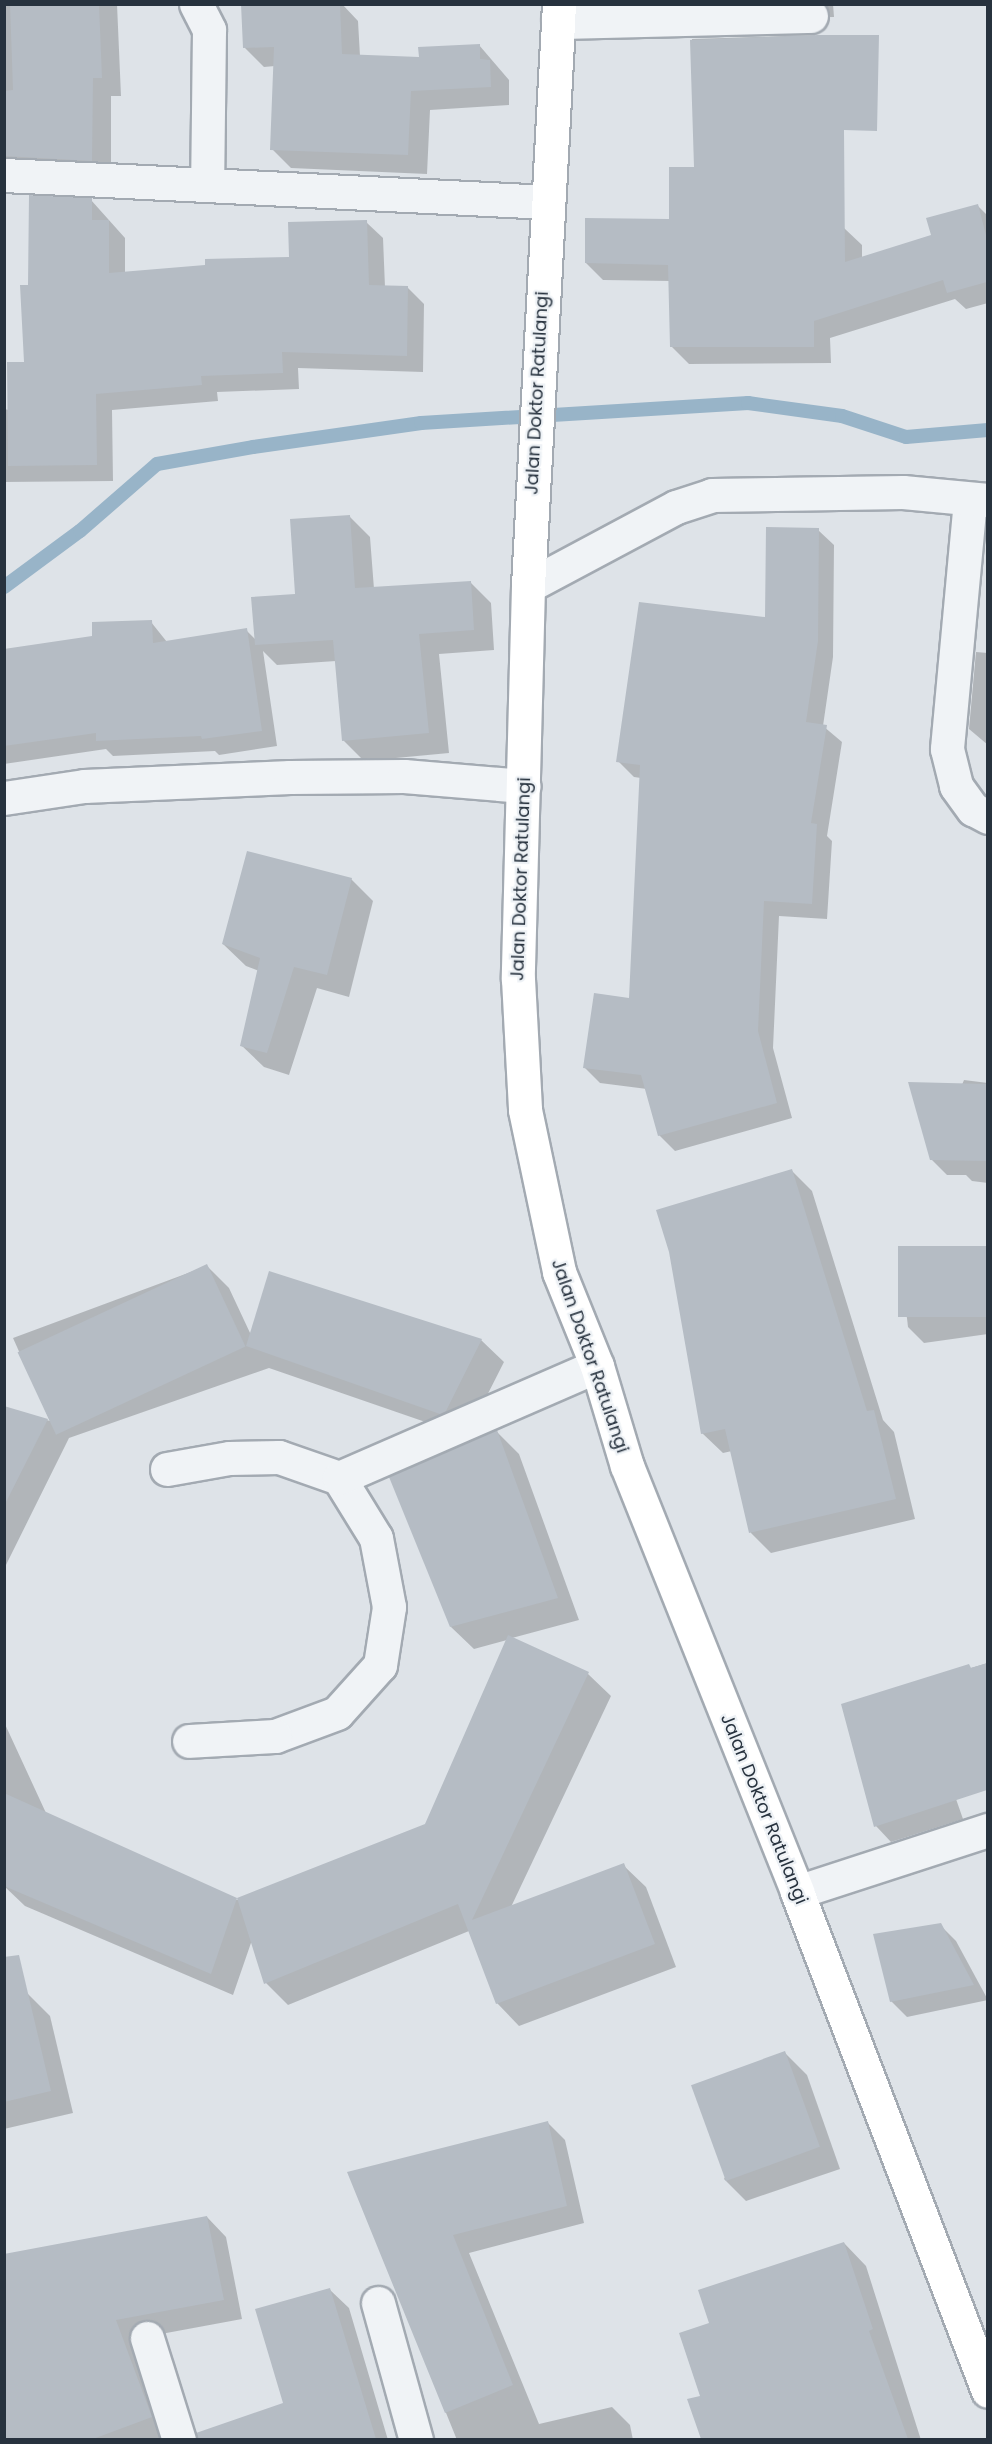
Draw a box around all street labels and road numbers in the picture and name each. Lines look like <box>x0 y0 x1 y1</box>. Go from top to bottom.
street label: Jalan Doktor Ratulangi <box>521 291 553 495</box>
street label: Jalan Doktor Ratulangi <box>507 777 535 981</box>
street label: Jalan Doktor Ratulangi <box>547 1256 633 1456</box>
street label: Jalan Doktor Ratulangi <box>716 1711 812 1907</box>

